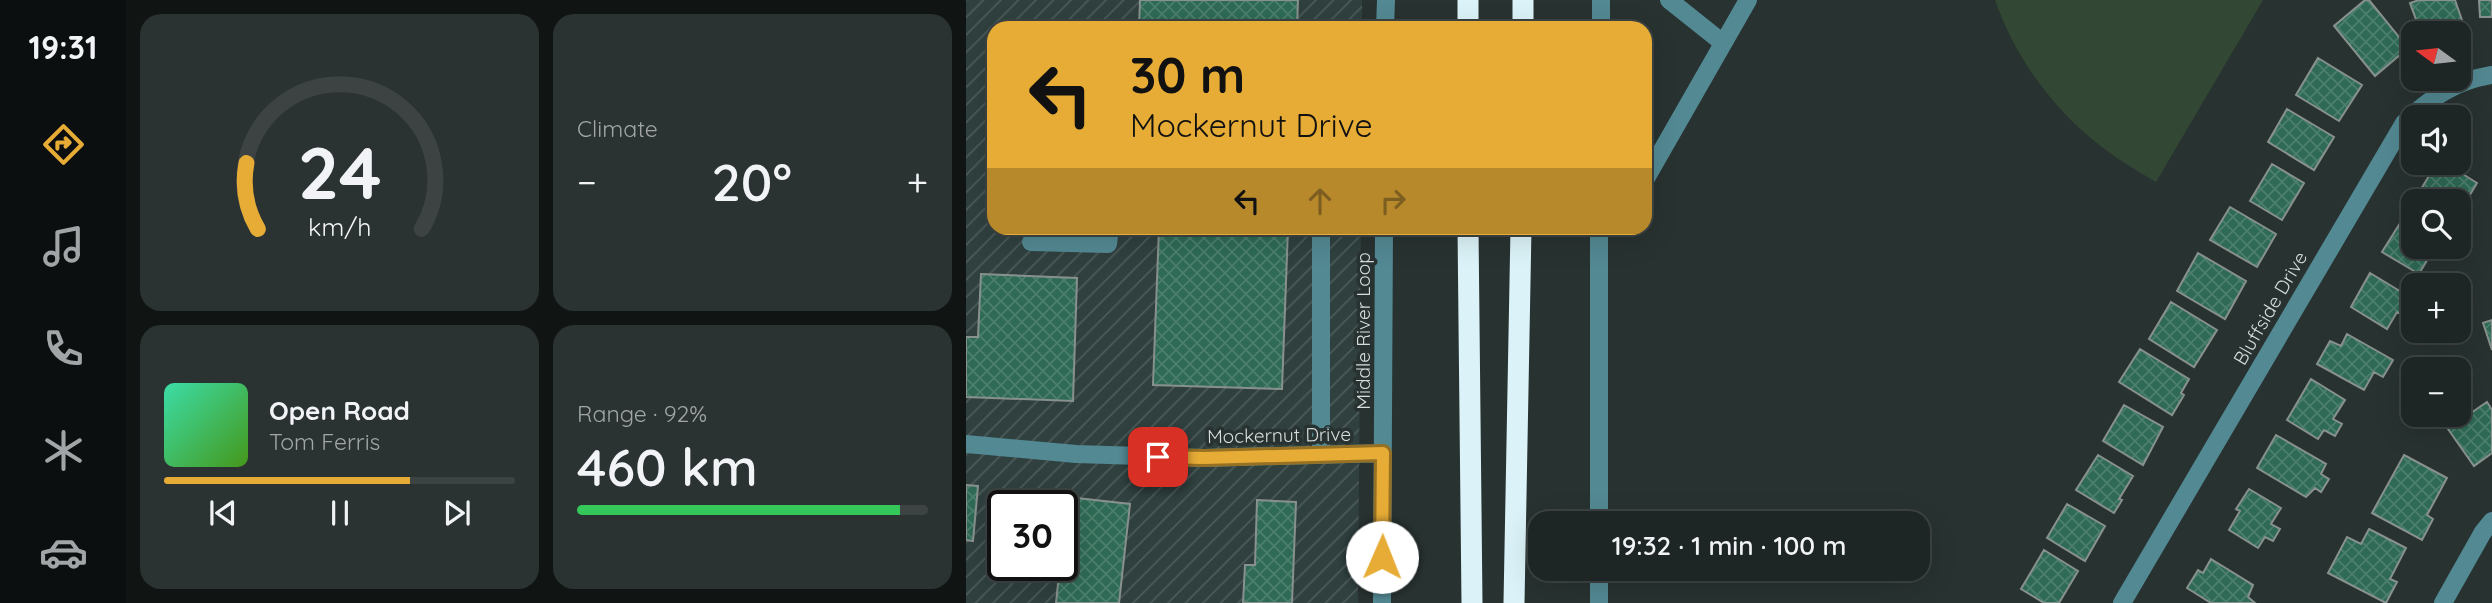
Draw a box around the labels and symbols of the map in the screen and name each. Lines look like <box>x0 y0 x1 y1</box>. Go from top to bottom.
north arrow <box>2401 21 2471 91</box>
street label: Bluffside Drive <box>2228 247 2312 369</box>
street label: Middle River Loop <box>1351 252 1375 410</box>
street label: Mockernut Drive <box>1207 422 1351 448</box>
pin <box>1128 427 1188 487</box>
speed limit sign: 30 <box>987 490 1078 581</box>
position arrow <box>1345 520 1419 594</box>

